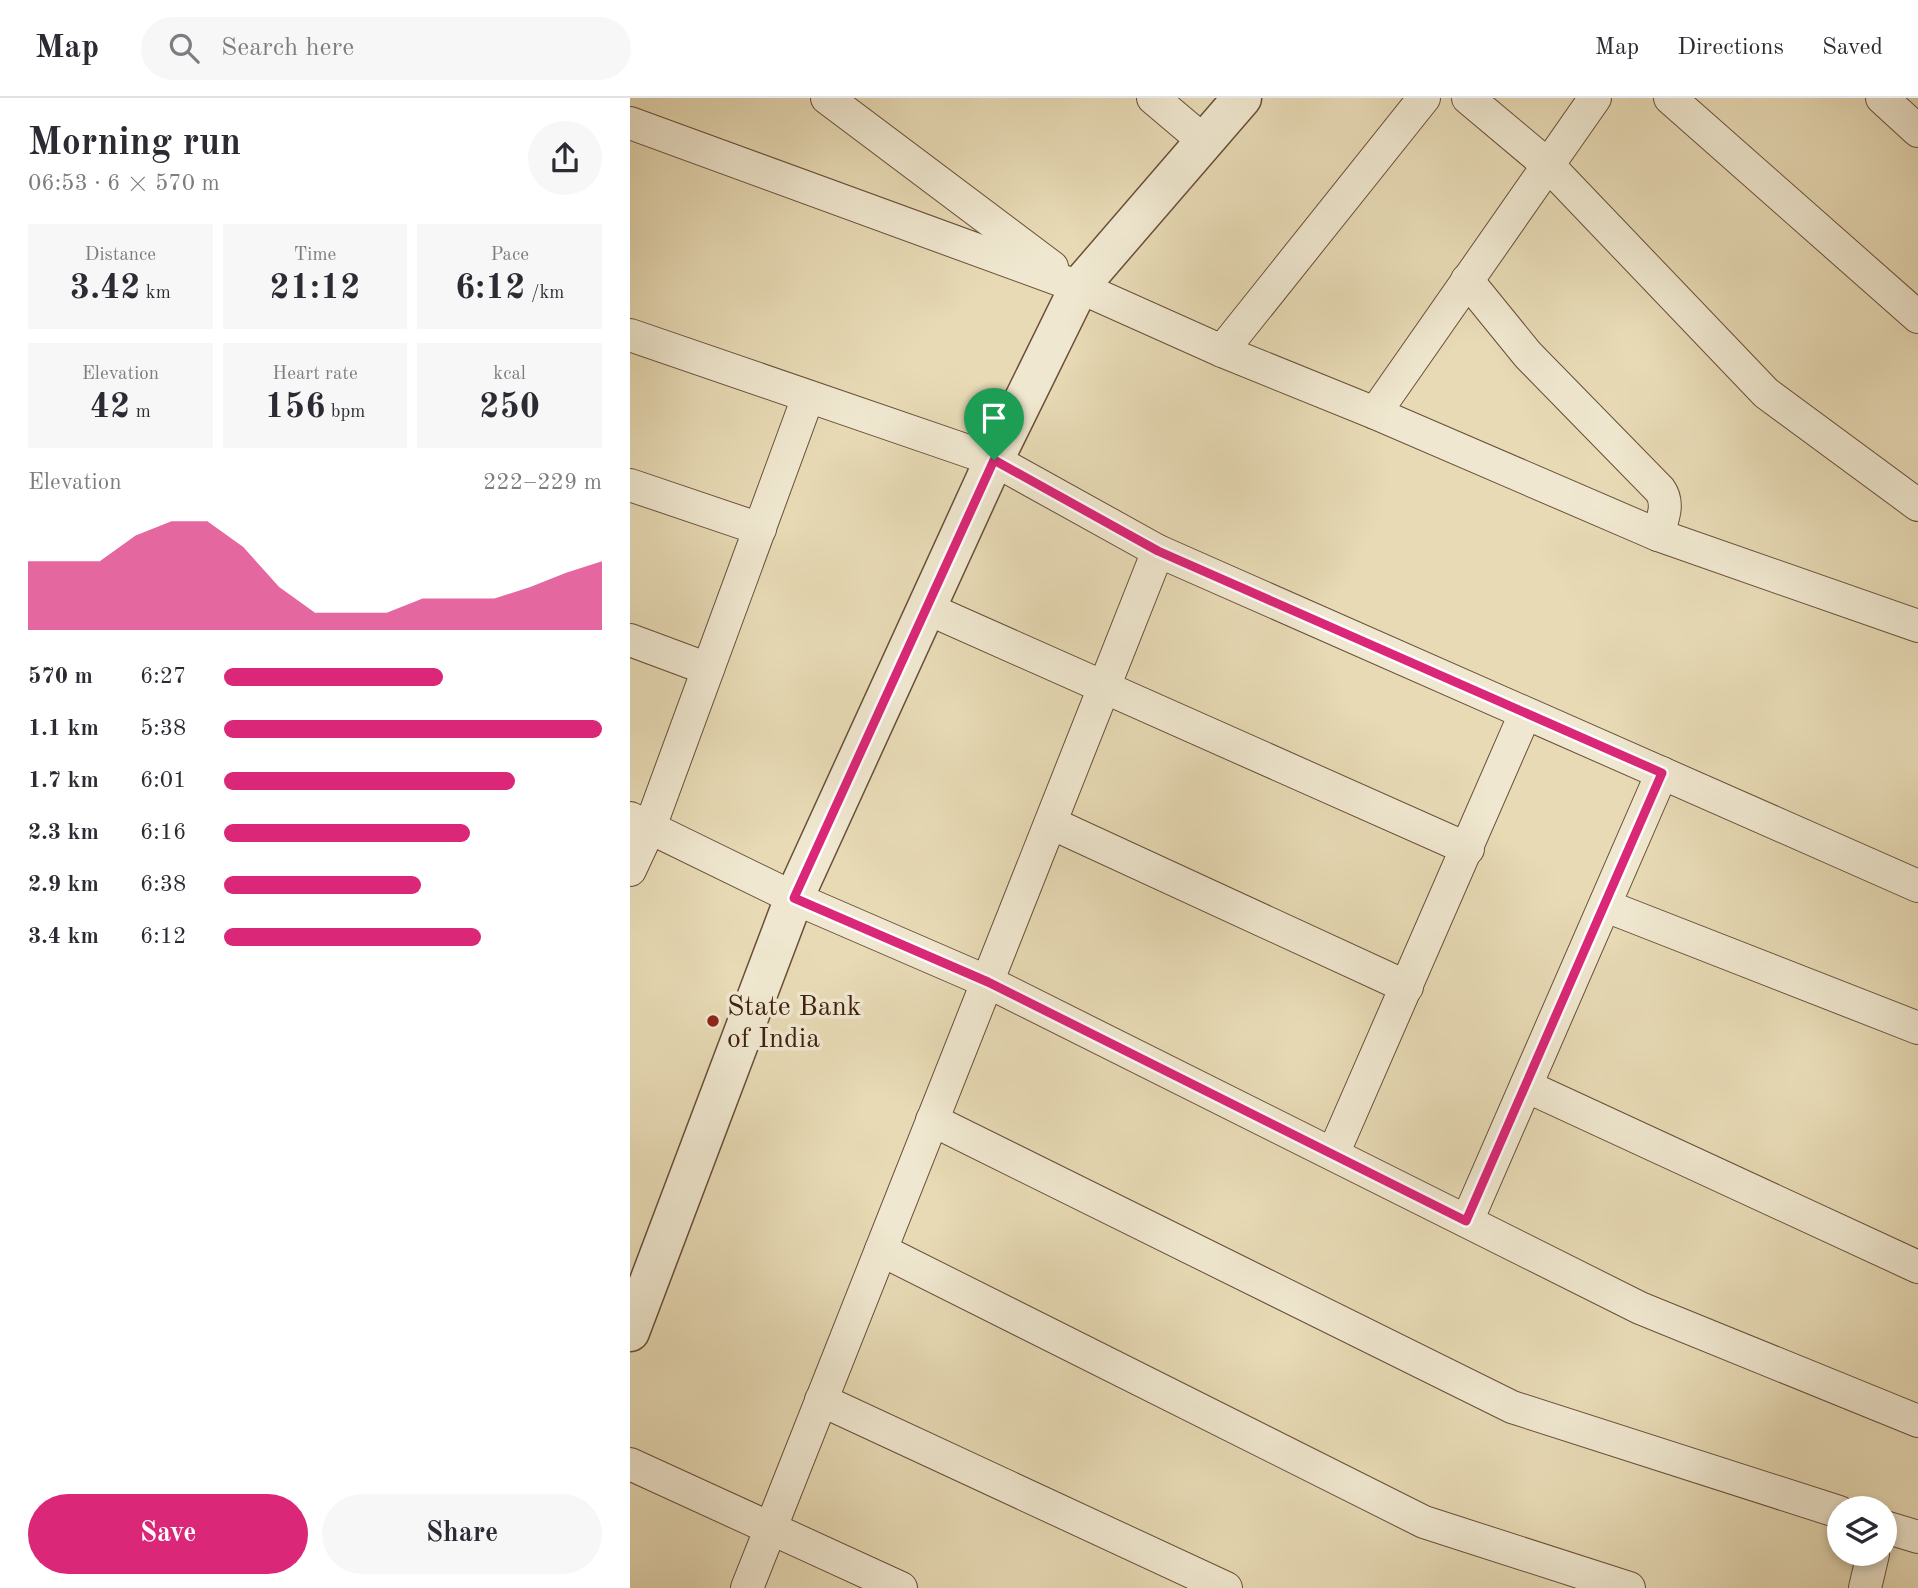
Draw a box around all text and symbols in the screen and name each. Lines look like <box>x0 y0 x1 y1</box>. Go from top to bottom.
search box <box>141 17 631 80</box>
icon: search <box>165 29 203 67</box>
text: Map <box>35 32 99 65</box>
text: Search here <box>221 35 354 61</box>
text: Map <box>1595 36 1639 60</box>
text: Directions <box>1677 36 1784 60</box>
text: Saved <box>1822 36 1883 60</box>
button: share <box>528 121 602 195</box>
text: Morning run <box>28 125 241 163</box>
text: 06:53 · 6 × 570 m <box>28 172 220 195</box>
text: Distance <box>85 246 156 265</box>
text: Time <box>294 246 336 265</box>
text: Pace <box>490 246 529 265</box>
text: 3.42 <box>70 271 141 306</box>
text: 21:12 <box>269 271 361 306</box>
text: 6:12 <box>455 271 526 306</box>
text: km <box>141 284 171 303</box>
text: /km <box>526 284 564 303</box>
text: Elevation <box>82 365 159 384</box>
text: Heart rate <box>272 365 358 384</box>
text: kcal <box>493 365 526 384</box>
pin <box>964 388 1024 460</box>
text: 42 <box>90 390 130 425</box>
text: 156 <box>265 390 325 425</box>
text: 250 <box>479 390 540 425</box>
icon: arrive <box>975 399 1013 437</box>
text: m <box>130 403 151 422</box>
text: bpm <box>325 403 365 422</box>
text: Elevation <box>28 471 122 494</box>
text: 222–229 m <box>483 471 602 494</box>
text: 570 m <box>28 665 93 688</box>
text: 6:27 <box>140 665 186 688</box>
text: 1.1 km <box>28 717 99 740</box>
text: 5:38 <box>140 717 186 740</box>
text: 1.7 km <box>28 769 99 792</box>
text: 6:01 <box>140 769 186 792</box>
text: 2.3 km <box>28 821 99 844</box>
text: 6:16 <box>140 821 186 844</box>
text: 2.9 km <box>28 873 99 896</box>
text: 6:38 <box>140 873 186 896</box>
text: 3.4 km <box>28 925 99 948</box>
text: 6:12 <box>140 925 186 948</box>
place label: State Bank of India <box>727 994 861 1054</box>
marker: State Bank of India <box>705 1013 721 1029</box>
button: Save <box>28 1494 308 1574</box>
button: Share <box>322 1494 602 1574</box>
map controls <box>1827 1496 1897 1566</box>
button: layers <box>1827 1496 1897 1566</box>

